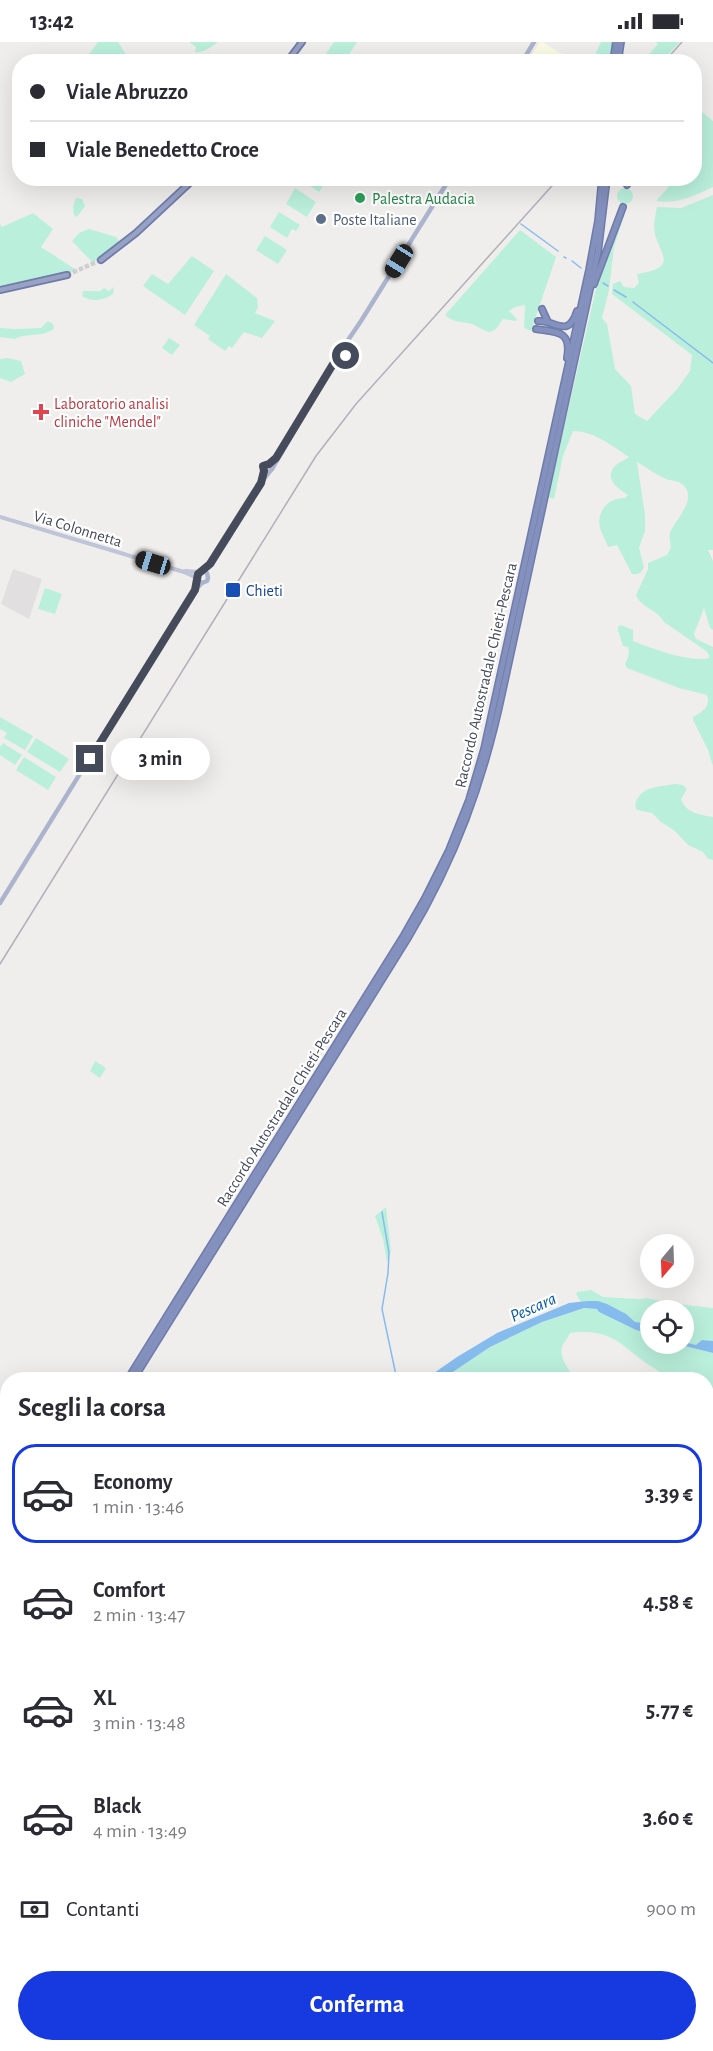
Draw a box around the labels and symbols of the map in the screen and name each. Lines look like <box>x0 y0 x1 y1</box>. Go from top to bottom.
marker: Palestra Audacia <box>353 191 367 205</box>
place label: Palestra Audacia <box>372 191 475 207</box>
marker: Poste Italiane <box>314 212 328 226</box>
place label: Poste Italiane <box>333 212 417 228</box>
car <box>382 241 416 281</box>
route start <box>332 342 359 369</box>
place label: Laboratorio analisi cliniche "Mendel" <box>54 396 169 430</box>
marker: Laboratorio analisi cliniche "Mendel" <box>32 403 50 421</box>
street label: Via Colonnetta <box>31 508 124 550</box>
car <box>133 549 173 577</box>
street label: Raccordo Autostradale Chieti-Pescara <box>452 561 520 789</box>
marker: Chieti <box>224 581 242 599</box>
place label: Chieti <box>246 583 283 599</box>
callout: 3 min <box>111 738 210 780</box>
route end <box>76 745 103 772</box>
street label: Raccordo Autostradale Chieti-Pescara <box>214 1005 350 1210</box>
north arrow <box>640 1234 694 1288</box>
water label: Pescara <box>508 1290 559 1326</box>

